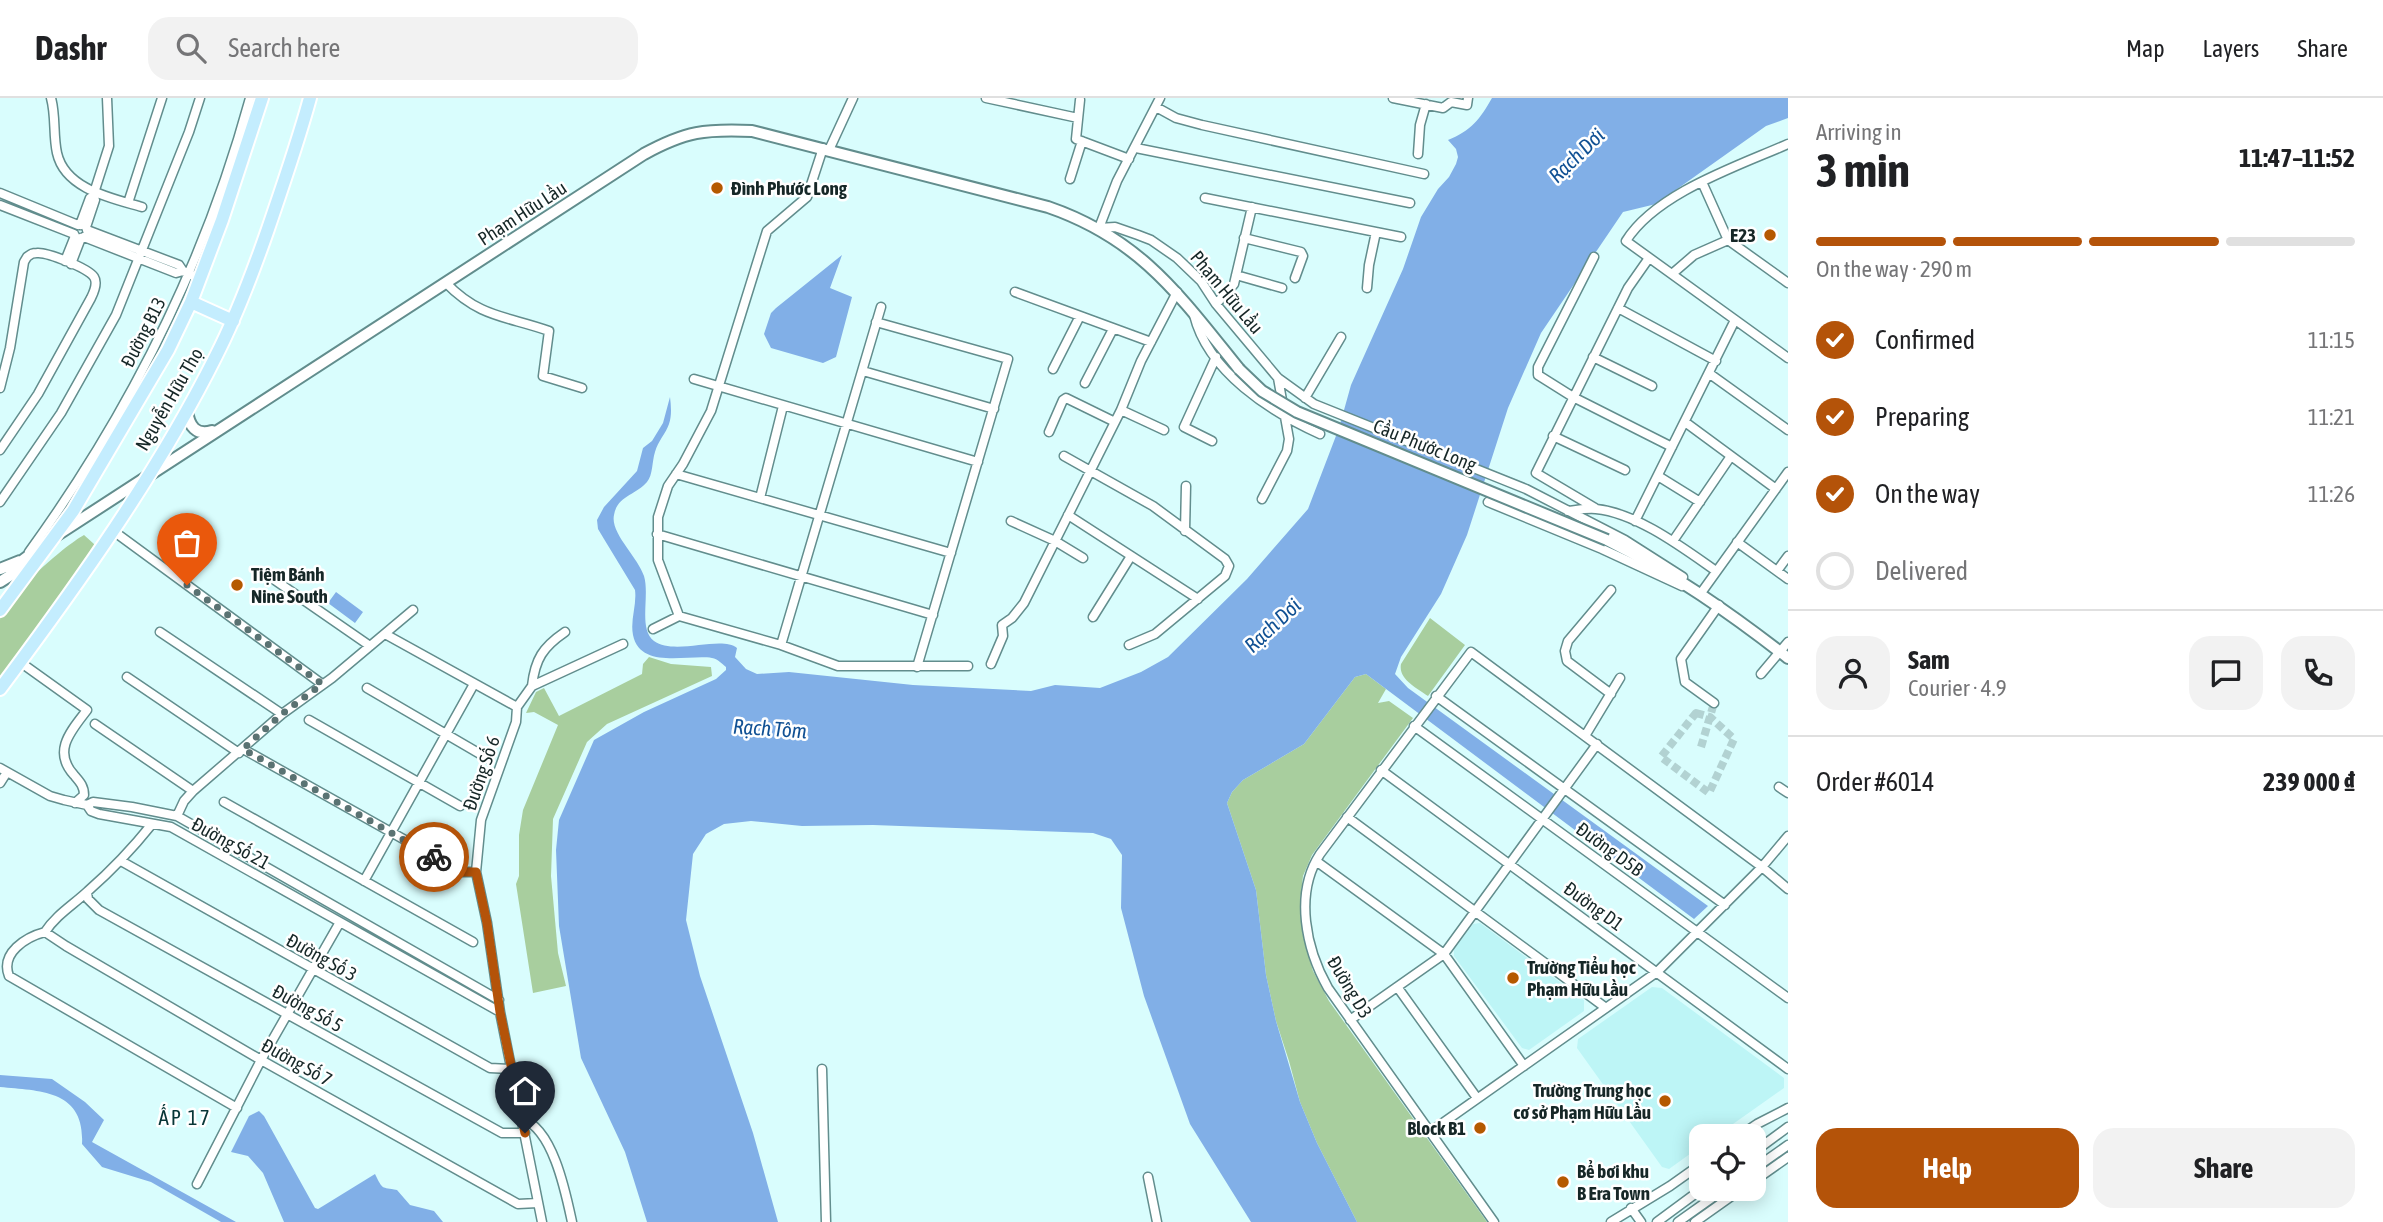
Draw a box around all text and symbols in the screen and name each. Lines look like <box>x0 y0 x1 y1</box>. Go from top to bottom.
search box <box>148 17 638 80</box>
text: Dashr <box>35 29 106 67</box>
icon: search <box>172 29 210 67</box>
text: Search here <box>228 33 340 63</box>
text: Map <box>2126 35 2165 62</box>
text: Layers <box>2203 35 2259 62</box>
text: Share <box>2297 35 2348 62</box>
text: Arriving in <box>1816 119 1902 145</box>
water label: Rạch Dơi <box>1543 123 1609 187</box>
text: 11:47–11:52 <box>2239 143 2355 173</box>
text: 3 min <box>1816 144 1910 197</box>
street label: Phạm Hữu Lầu <box>474 176 570 250</box>
place label: Đình Phước Long <box>731 177 848 199</box>
marker: Đình Phước Long <box>709 180 725 196</box>
place label: E23 <box>1730 224 1756 246</box>
marker: E23 <box>1762 227 1778 243</box>
street label: Phạm Hữu Lầu <box>1186 246 1268 338</box>
text: On the way · 290 m <box>1816 256 1972 282</box>
street label: Đường B13 <box>116 293 170 371</box>
icon: check <box>1816 321 1854 359</box>
text: Confirmed <box>1875 325 1975 355</box>
text: 11:15 <box>2308 327 2355 353</box>
street label: Nguyễn Hữu Thọ <box>131 344 207 454</box>
icon: check <box>1816 398 1854 436</box>
text: Preparing <box>1875 402 1969 432</box>
text: 11:21 <box>2308 404 2355 430</box>
street label: Cầu Phước Long <box>1370 414 1480 476</box>
icon: check <box>1816 475 1854 513</box>
text: On the way <box>1875 479 1980 509</box>
text: 11:26 <box>2308 481 2355 507</box>
pin <box>157 513 217 585</box>
icon: bag <box>168 524 206 562</box>
text: Delivered <box>1875 556 1968 586</box>
place label: Tiệm Bánh Nine South <box>251 563 328 607</box>
marker: Tiệm Bánh Nine South <box>229 577 245 593</box>
water label: Rạch Dơi <box>1239 593 1305 657</box>
button: person <box>1816 636 1890 710</box>
button: chat <box>2189 636 2263 710</box>
button: phone <box>2281 636 2355 710</box>
text: Sam <box>1908 645 1950 675</box>
text: Courier · 4.9 <box>1908 675 2007 701</box>
water label: Rạch Tôm <box>732 713 808 743</box>
street label: Đường Số 6 <box>458 733 504 813</box>
text: Order #6014 <box>1816 767 1935 797</box>
text: 239 000 ₫ <box>2263 767 2355 797</box>
street label: Đường Số 21 <box>188 813 274 873</box>
street label: Đường D5B <box>1572 817 1648 881</box>
courier <box>399 822 469 892</box>
icon: bike <box>415 838 453 876</box>
street label: Đường D1 <box>1560 877 1628 935</box>
street label: Đường Số 3 <box>283 929 361 985</box>
street label: Đường D3 <box>1323 952 1377 1022</box>
place label: Trường Tiểu học Phạm Hữu Lầu <box>1527 956 1636 1000</box>
marker: Trường Tiểu học Phạm Hữu Lầu <box>1505 970 1521 986</box>
street label: Đường Số 5 <box>269 980 347 1036</box>
street label: Đường Số 7 <box>258 1034 336 1090</box>
pin <box>495 1061 555 1133</box>
icon: home <box>506 1072 544 1110</box>
place label: Trường Trung học cơ sở Phạm Hữu Lầu <box>1513 1079 1651 1123</box>
marker: Trường Trung học cơ sở Phạm Hữu Lầu <box>1657 1093 1673 1109</box>
district label: ẤP 17 <box>158 1104 212 1129</box>
place label: Block B1 <box>1407 1117 1466 1139</box>
marker: Block B1 <box>1472 1120 1488 1136</box>
map controls <box>1689 1124 1766 1201</box>
button: locate <box>1689 1124 1766 1201</box>
button: Help <box>1816 1128 2079 1208</box>
button: Share <box>2093 1128 2355 1208</box>
place label: Bể bơi khu B Era Town <box>1577 1160 1650 1204</box>
marker: Bể bơi khu B Era Town <box>1555 1174 1571 1190</box>

